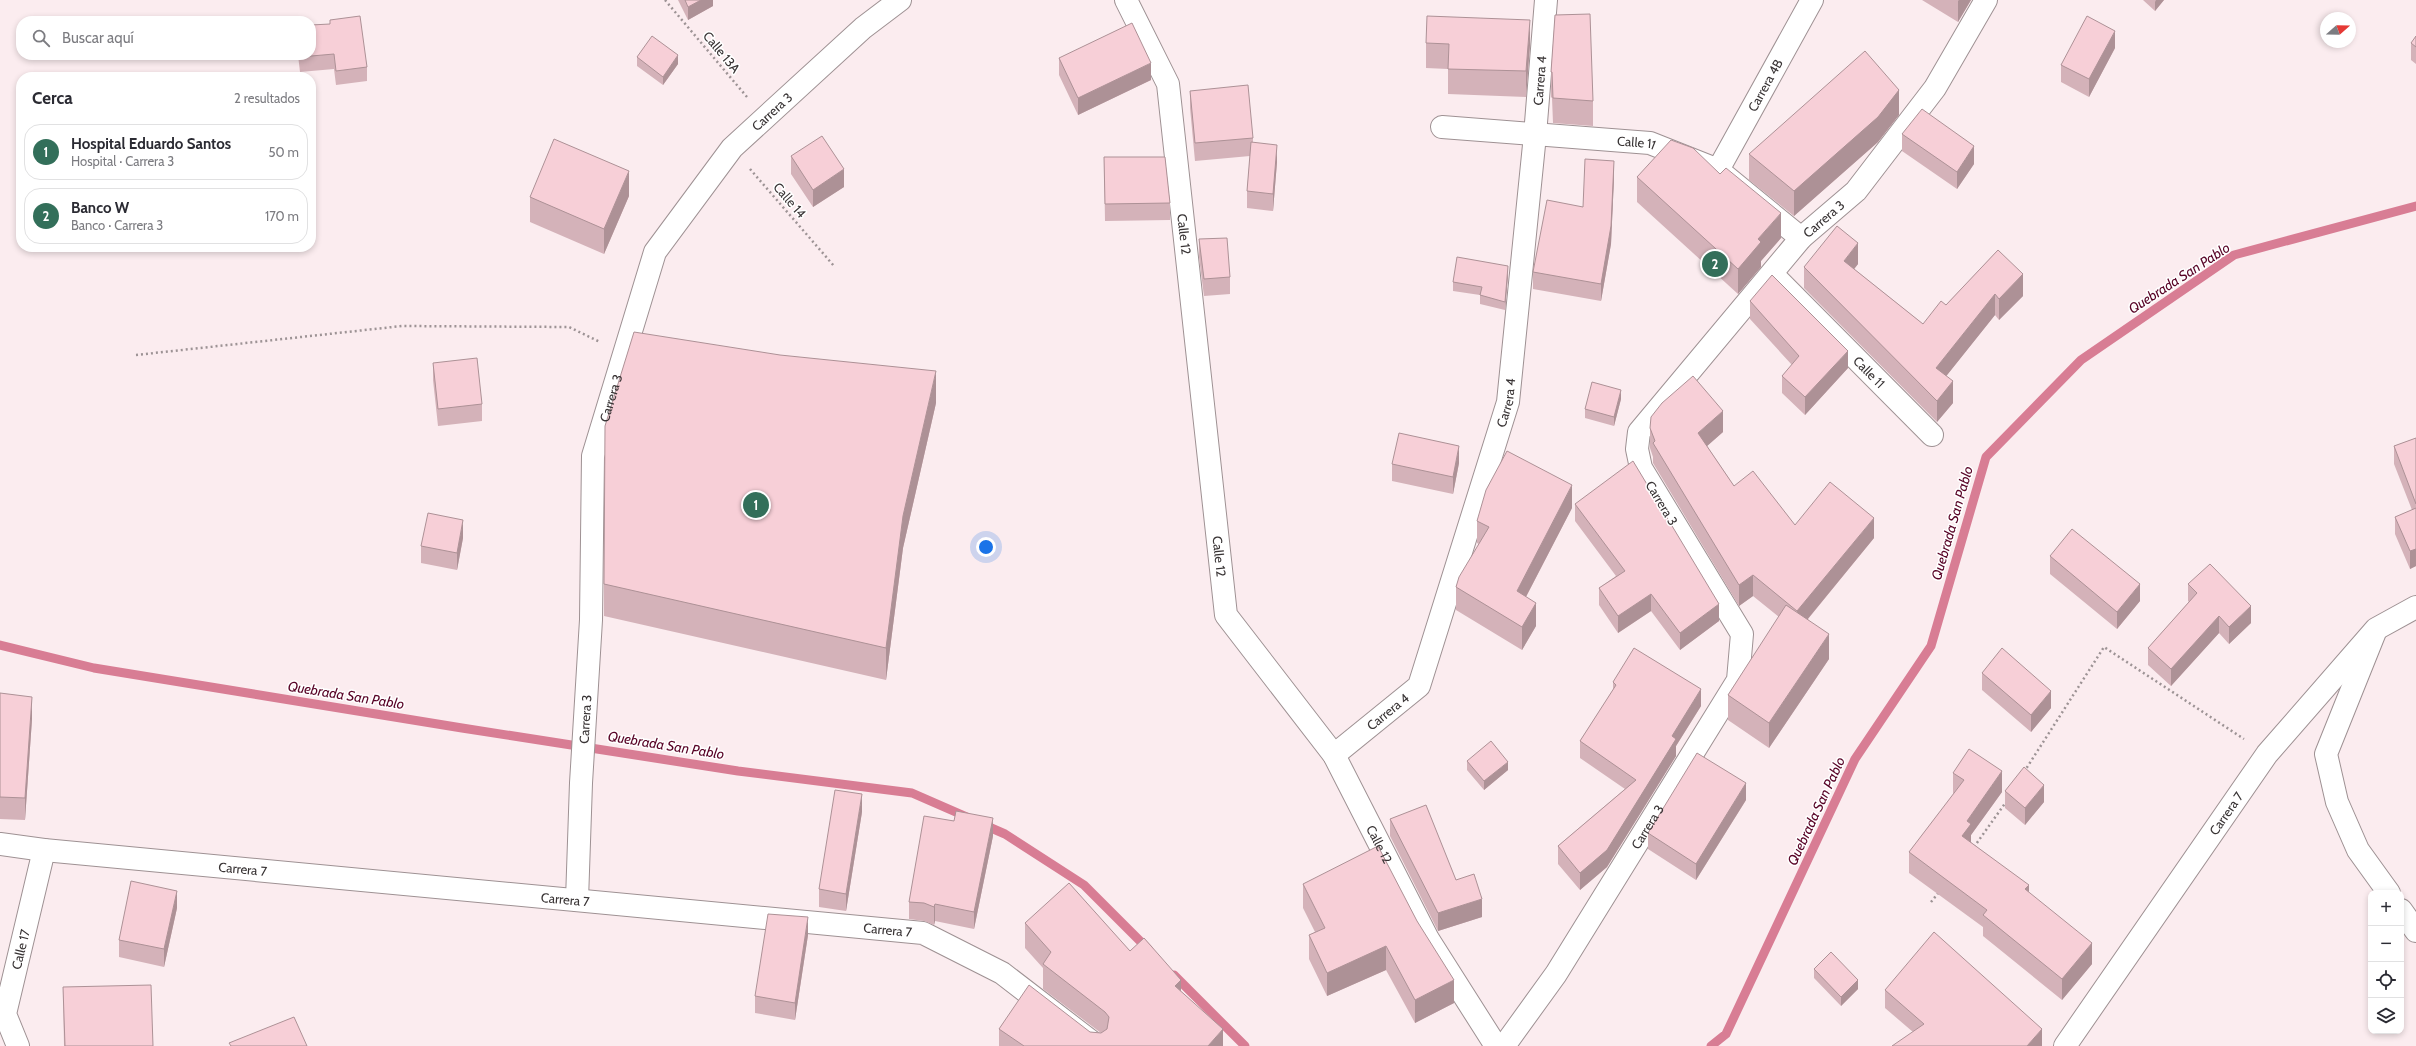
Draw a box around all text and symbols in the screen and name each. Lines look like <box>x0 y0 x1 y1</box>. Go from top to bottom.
north arrow <box>2320 12 2356 48</box>
search box <box>16 16 316 60</box>
icon: search <box>30 27 52 49</box>
street label: Calle 13A <box>700 28 744 76</box>
text: Buscar aquí <box>62 29 134 47</box>
street label: Carrera 4 <box>1529 55 1549 106</box>
street label: Carrera 4B <box>1744 56 1786 114</box>
text: Cerca <box>32 88 73 108</box>
street label: Carrera 3 <box>748 89 795 134</box>
text: 2 resultados <box>234 90 300 106</box>
street label: Calle 11 <box>1617 133 1658 153</box>
text: Hospital Eduardo Santos <box>71 135 231 153</box>
text: 1 <box>44 144 48 160</box>
text: 50 m <box>269 144 299 160</box>
text: Hospital · Carrera 3 <box>71 153 174 169</box>
street label: Calle 14 <box>770 179 810 221</box>
street label: Carrera 3 <box>1800 197 1847 241</box>
text: Banco W <box>71 199 129 217</box>
text: 2 <box>43 208 49 224</box>
text: 170 m <box>265 208 299 224</box>
street label: Calle 12 <box>1174 213 1195 256</box>
text: Banco · Carrera 3 <box>71 217 163 233</box>
water label: Quebrada San Pablo <box>2125 238 2233 318</box>
pin: 2 <box>1702 249 1728 279</box>
street label: Calle 11 <box>1850 353 1889 391</box>
street label: Carrera 3 <box>596 372 625 424</box>
street label: Carrera 4 <box>1493 377 1518 429</box>
water label: Quebrada San Pablo <box>1927 464 1977 582</box>
street label: Carrera 3 <box>1642 478 1682 528</box>
pin: 1 <box>743 490 769 520</box>
street label: Calle 12 <box>1209 535 1230 578</box>
your location <box>976 537 996 557</box>
water label: Quebrada San Pablo <box>287 677 405 713</box>
street label: Carrera 4 <box>1363 689 1412 733</box>
street label: Carrera 3 <box>575 694 594 744</box>
water label: Quebrada San Pablo <box>607 727 725 763</box>
water label: Quebrada San Pablo <box>1783 754 1849 868</box>
street label: Carrera 7 <box>2206 788 2247 838</box>
street label: Carrera 3 <box>1627 802 1667 852</box>
street label: Calle 12 <box>1363 822 1396 866</box>
street label: Carrera 7 <box>218 859 268 879</box>
street label: Carrera 7 <box>540 889 591 910</box>
map controls <box>2368 890 2404 1034</box>
button: + <box>2368 890 2404 926</box>
street label: Carrera 7 <box>863 919 913 940</box>
button: − <box>2368 926 2404 962</box>
street label: Calle 17 <box>8 927 33 971</box>
button: locate <box>2368 962 2404 998</box>
button: layers <box>2368 998 2404 1034</box>

